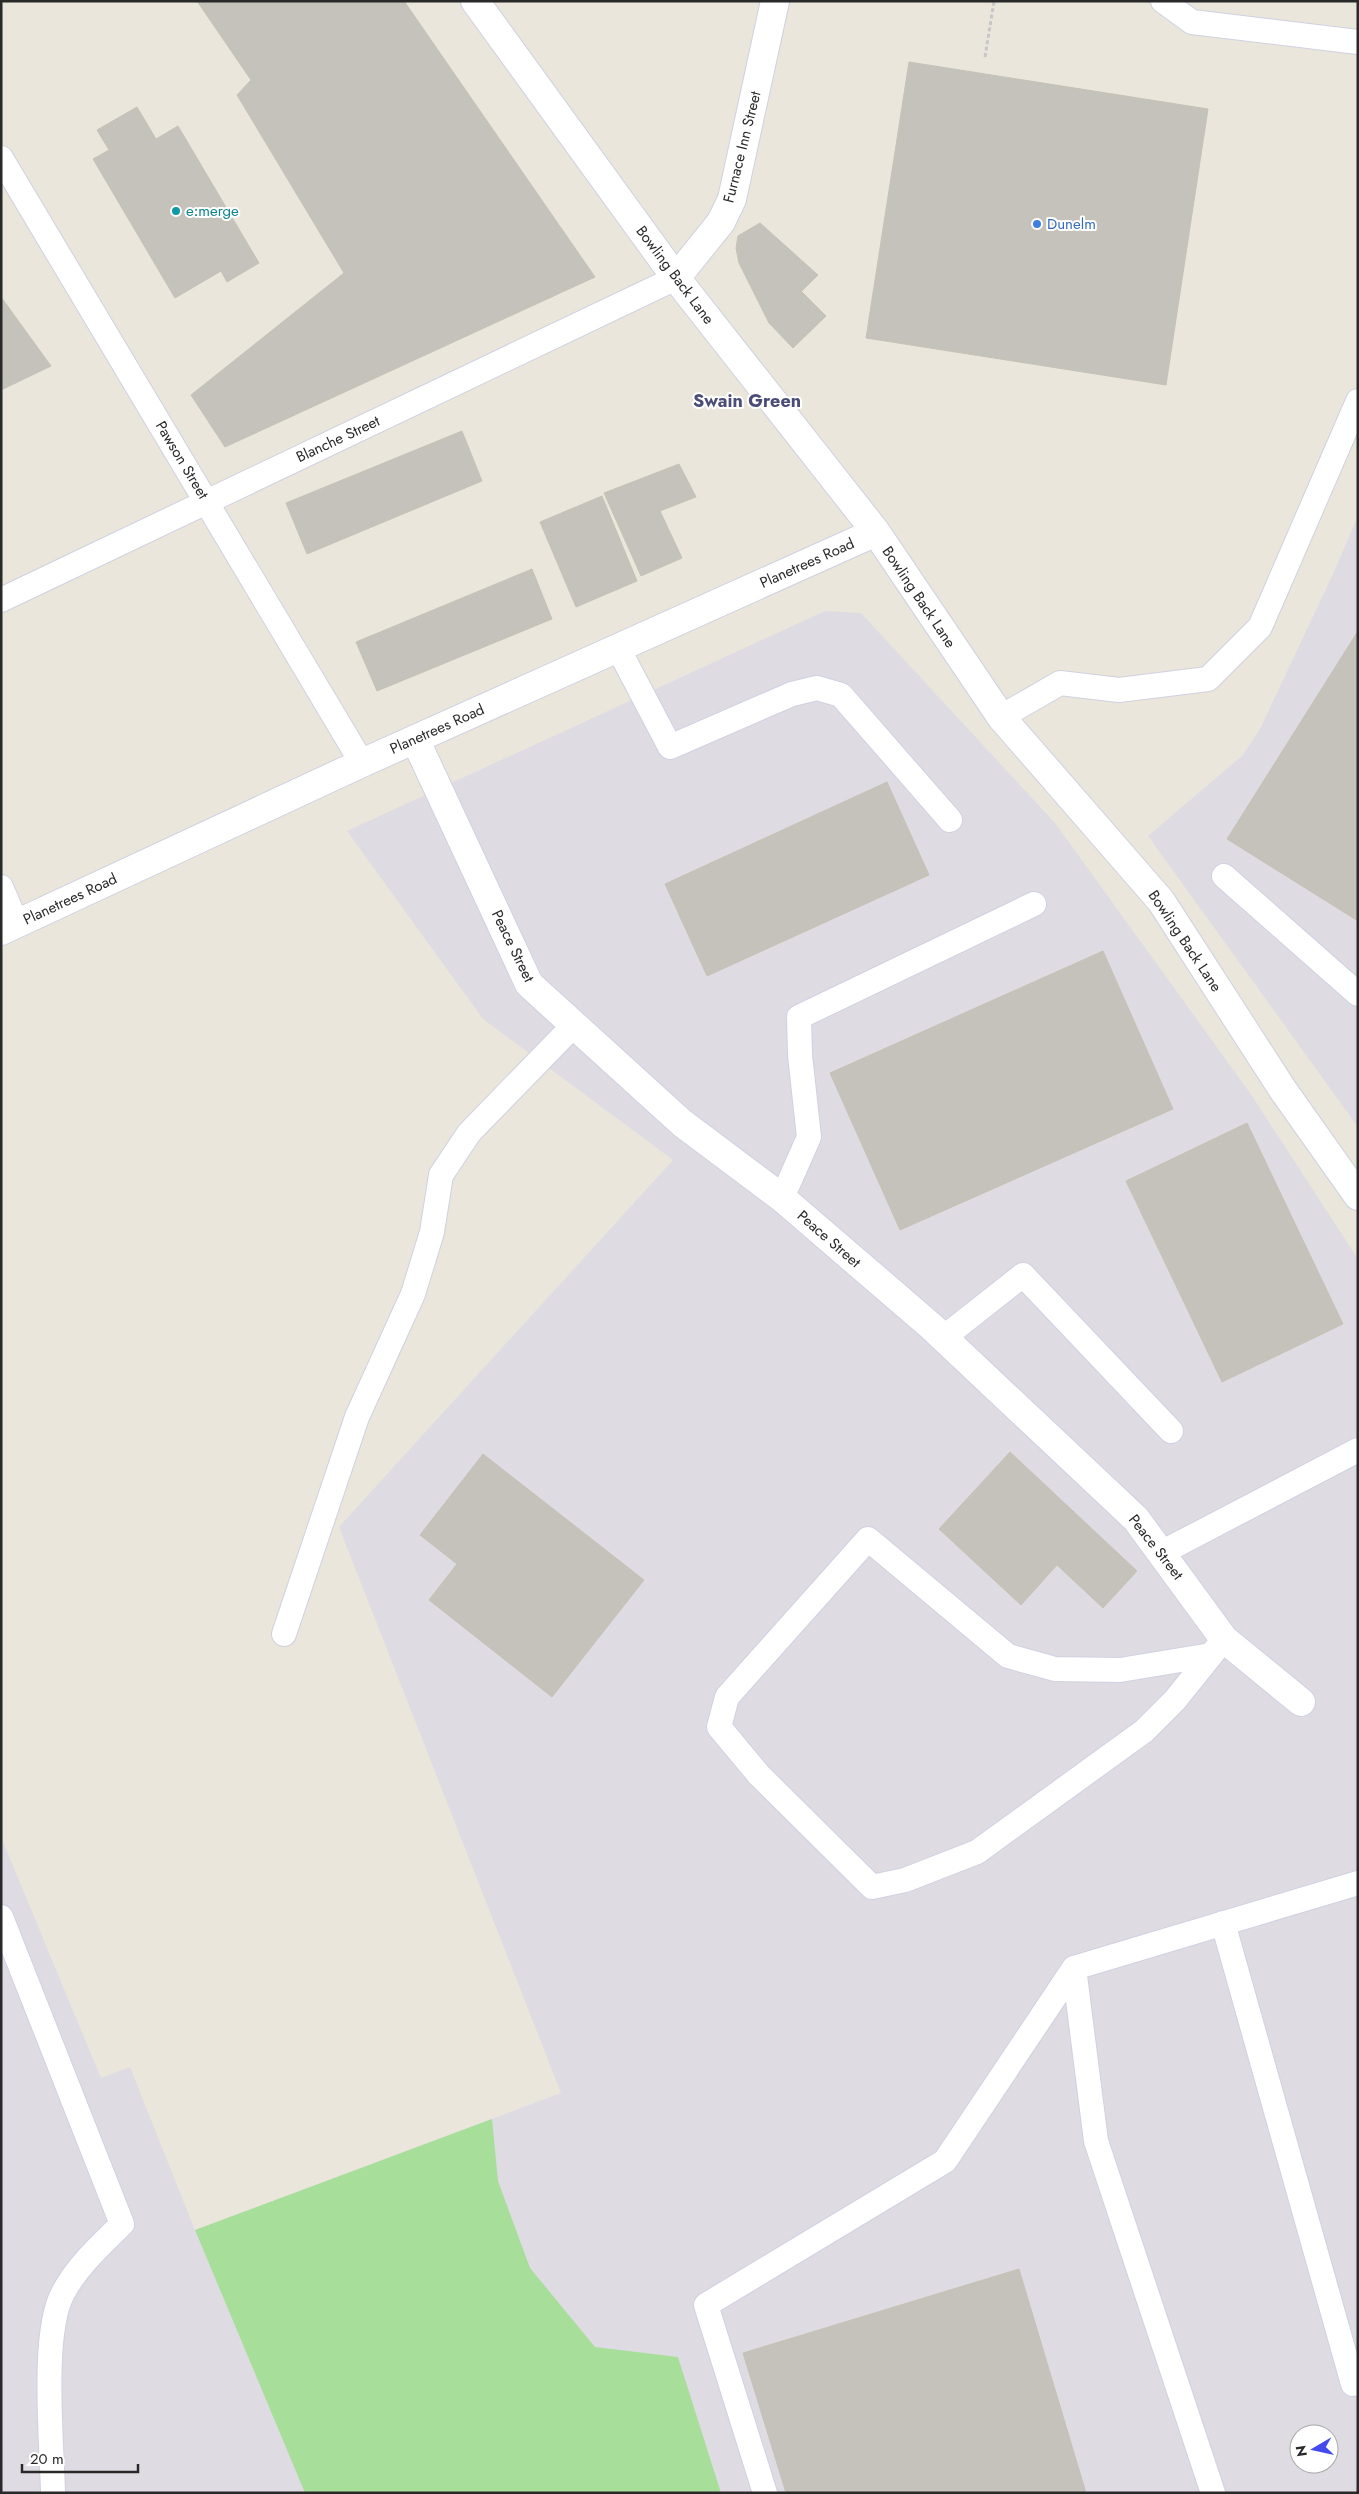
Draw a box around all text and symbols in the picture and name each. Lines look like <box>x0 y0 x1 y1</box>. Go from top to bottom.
street label: Furnace Inn Street <box>717 88 767 205</box>
place label: e:merge <box>186 200 239 222</box>
marker: e:merge <box>170 205 182 217</box>
place label: Dunelm <box>1047 213 1096 235</box>
marker: Dunelm <box>1031 218 1043 230</box>
street label: Bowling Back Lane <box>631 221 720 329</box>
district label: Swain Green <box>693 388 801 414</box>
street label: Blanche Street <box>293 410 384 468</box>
street label: Pawson Street <box>150 417 214 504</box>
street label: Planetrees Road <box>756 532 858 594</box>
street label: Bowling Back Lane <box>877 542 961 652</box>
street label: Planetrees Road <box>386 698 488 760</box>
street label: Planetrees Road <box>19 868 121 930</box>
street label: Bowling Back Lane <box>1143 886 1227 996</box>
street label: Peace Street <box>486 906 540 986</box>
street label: Peace Street <box>792 1205 866 1273</box>
street label: Peace Street <box>1123 1510 1189 1585</box>
north arrow <box>1289 2424 1339 2474</box>
scale bar <box>22 2442 139 2474</box>
text: N <box>1290 2444 1312 2458</box>
text: 20 m <box>30 2448 64 2470</box>

